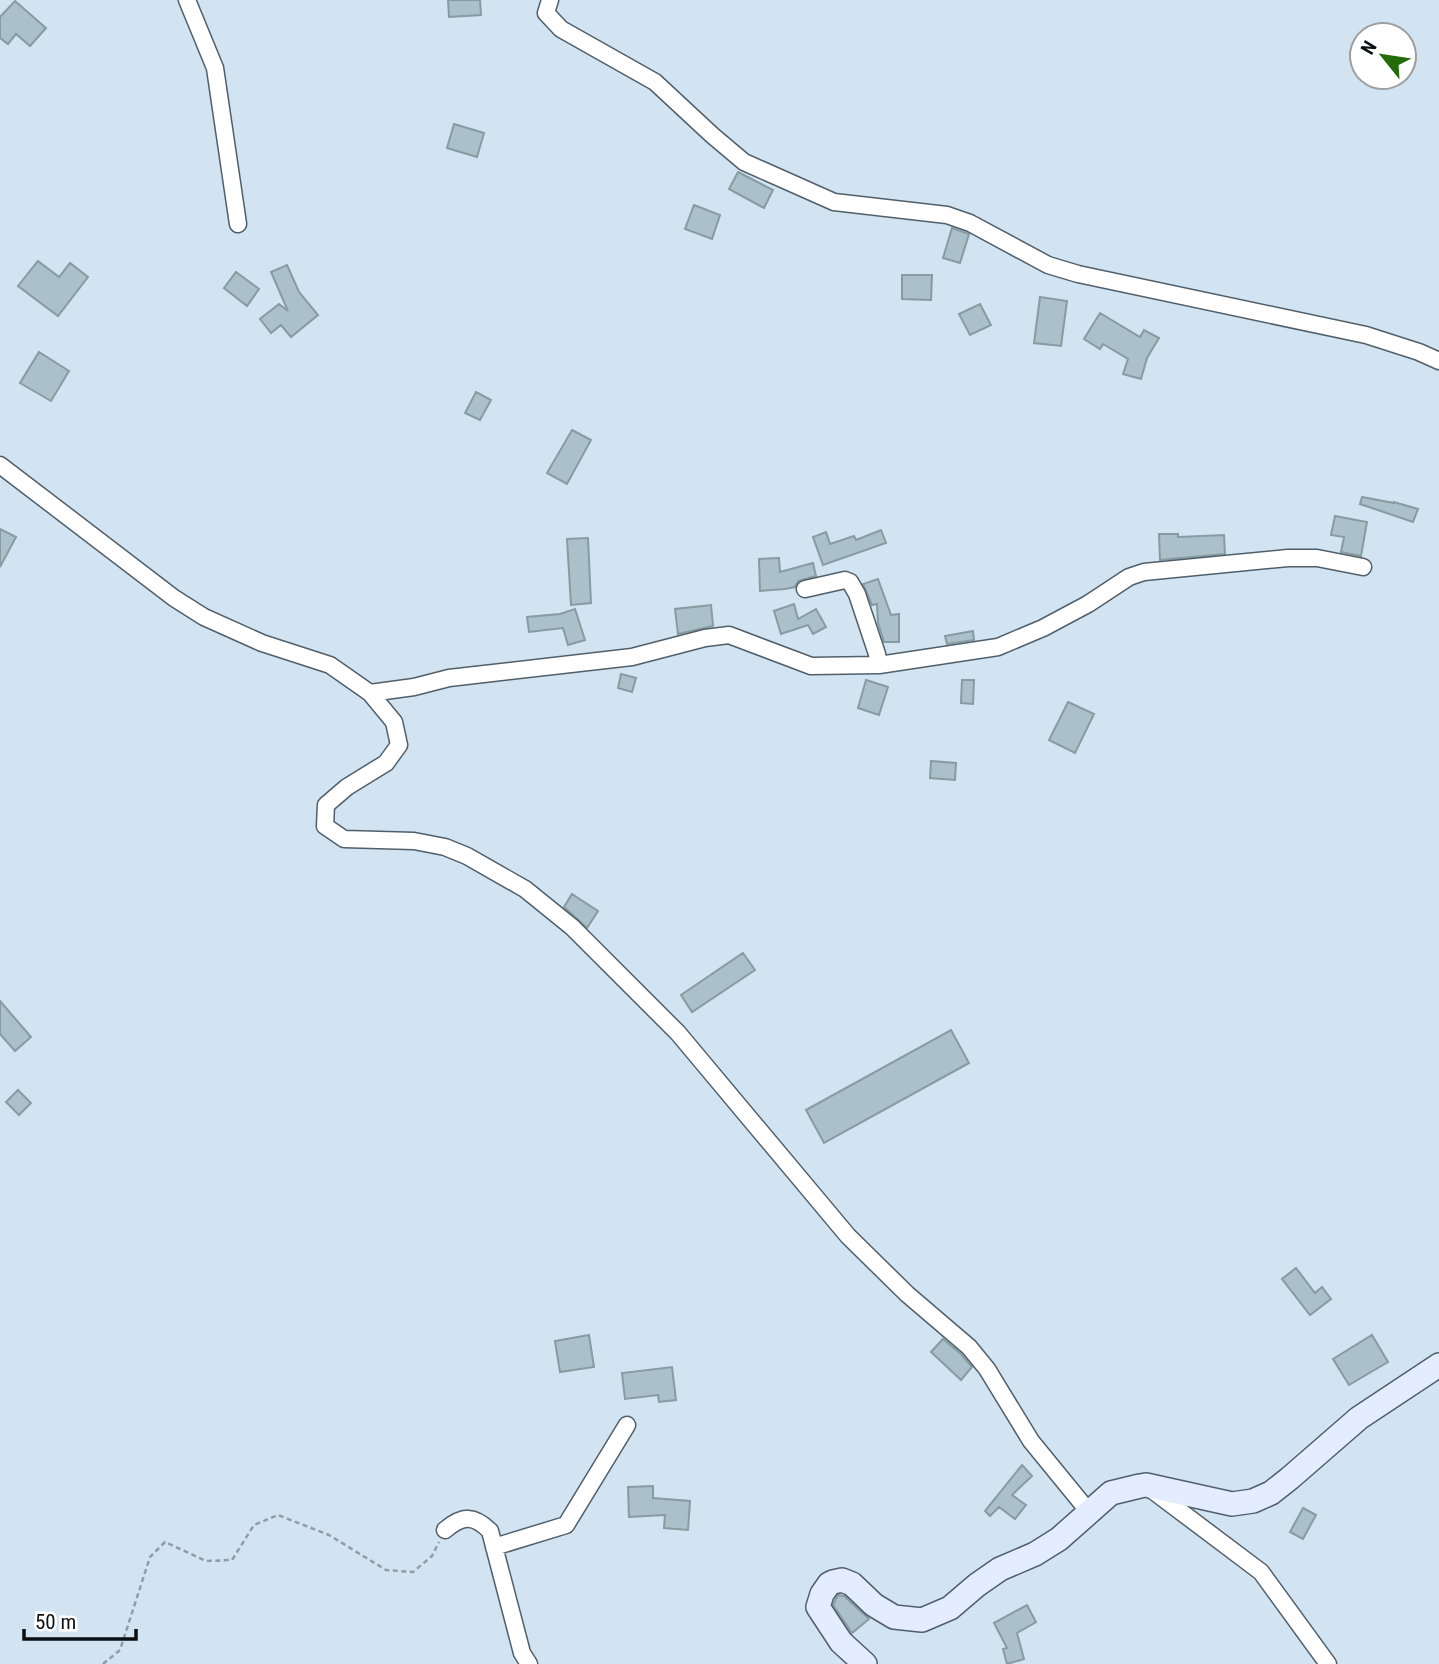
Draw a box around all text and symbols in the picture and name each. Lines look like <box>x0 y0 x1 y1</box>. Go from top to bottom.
north arrow <box>1348 21 1418 91</box>
text: N <box>1356 37 1382 59</box>
scale bar <box>24 1598 136 1642</box>
text: 50 m <box>35 1610 76 1634</box>

